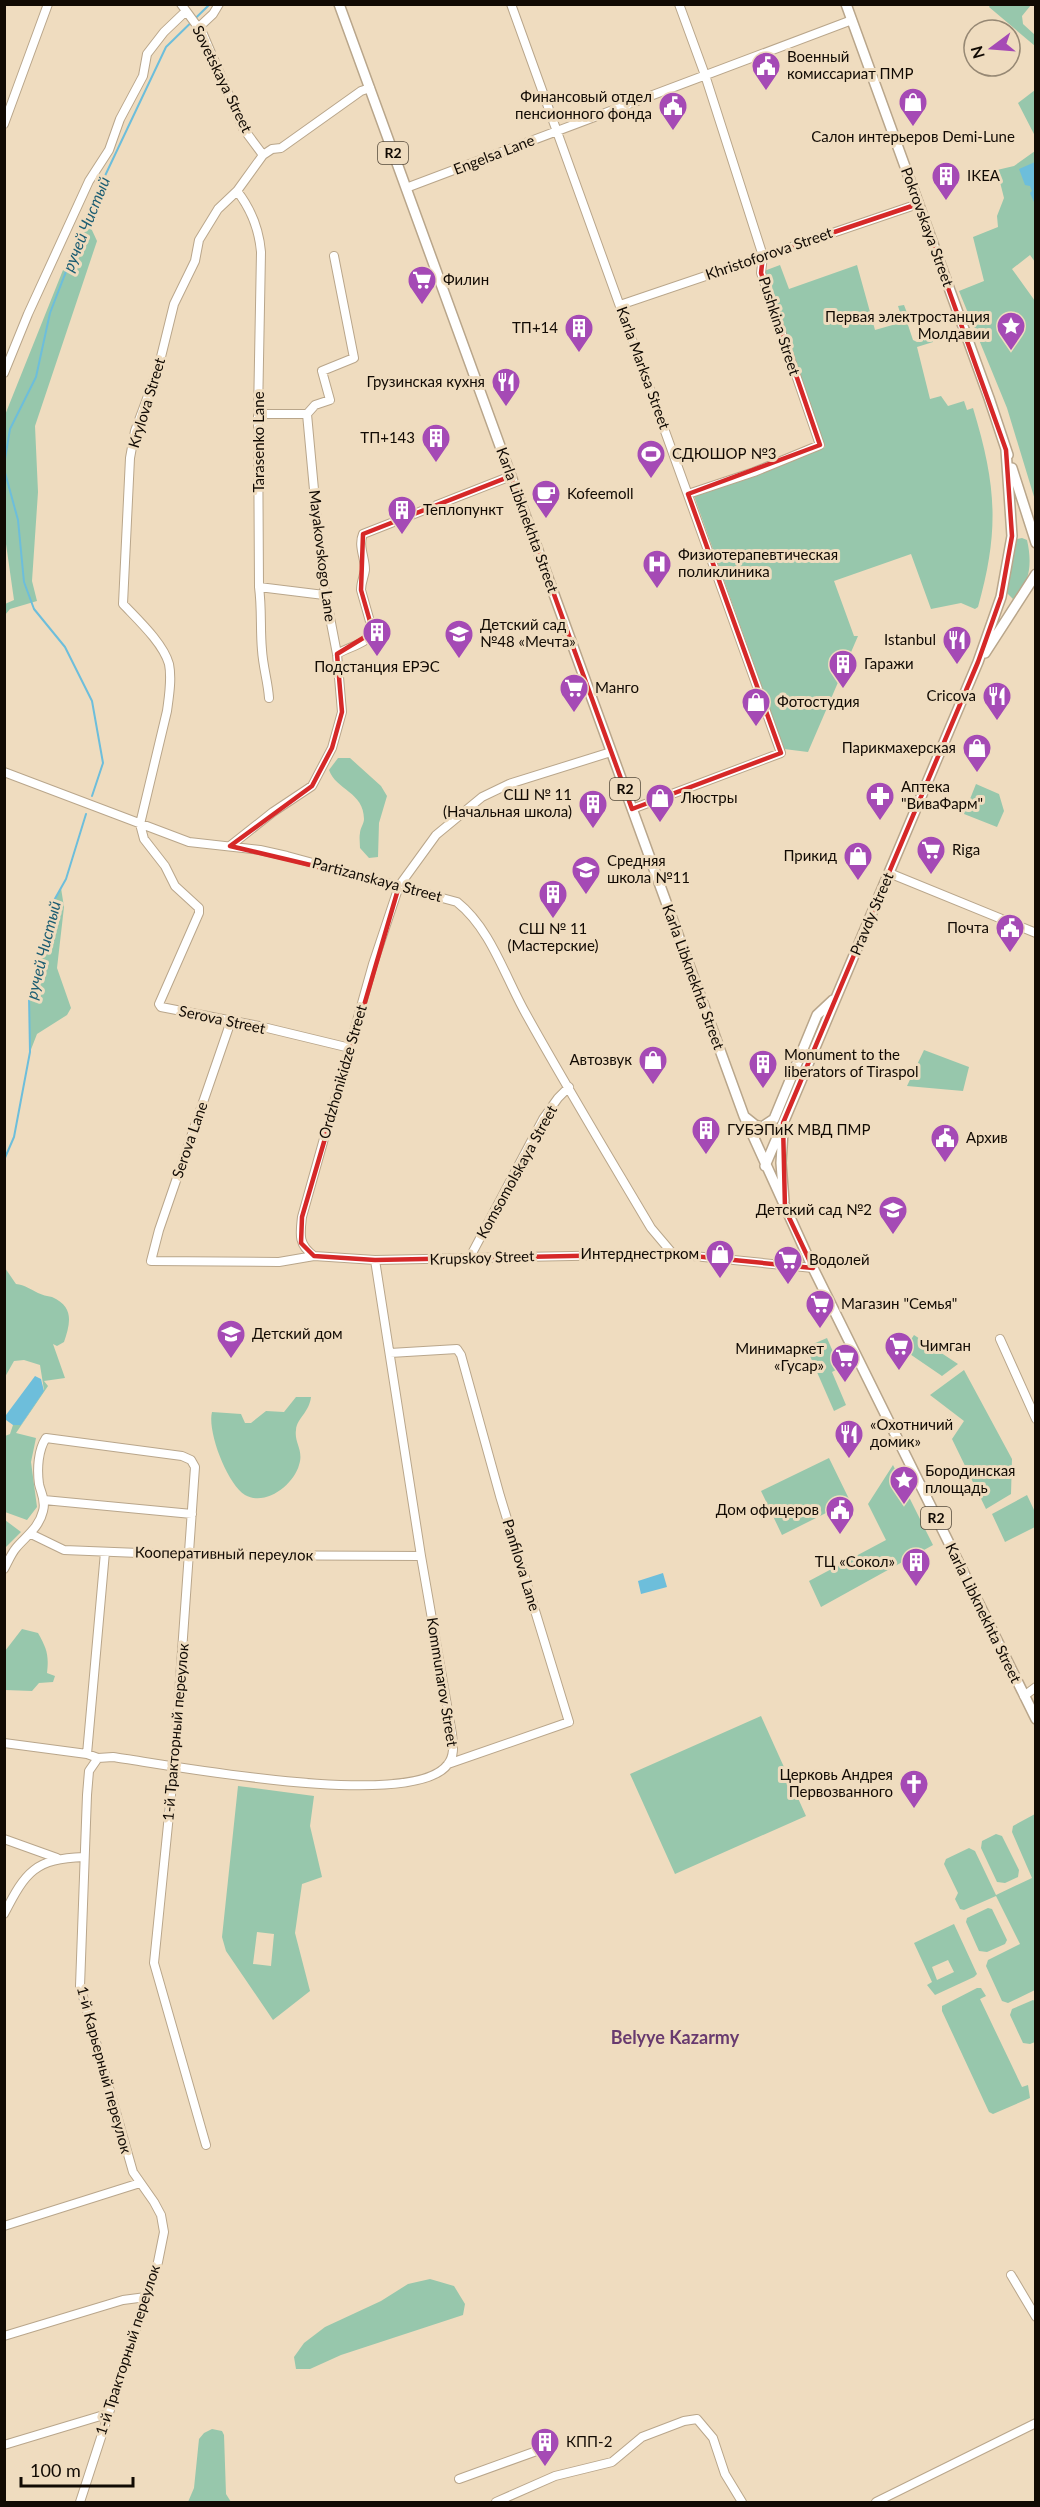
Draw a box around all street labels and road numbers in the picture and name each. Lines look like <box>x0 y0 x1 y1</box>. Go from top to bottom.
street label: Sovetskaya Street <box>189 22 257 136</box>
street label: Engelsa Lane <box>451 130 537 178</box>
road number: R2 <box>378 142 408 164</box>
street label: Pokrovskaya Street <box>898 165 958 289</box>
street label: Khristoforova Street <box>703 223 835 283</box>
street label: Pushkina Street <box>756 274 805 378</box>
street label: Karla Marksa Street <box>613 304 675 432</box>
street label: Krylova Street <box>124 355 168 450</box>
street label: Tarasenko Lane <box>249 391 267 493</box>
street label: Karla Libknekhta Street <box>493 445 563 595</box>
street label: Mayakovskogo Lane <box>306 489 340 623</box>
road number: R2 <box>610 778 640 800</box>
street label: Partizanskaya Street <box>311 853 445 905</box>
street label: Pravdy Street <box>846 869 897 958</box>
street label: Karla Libknekhta Street <box>659 902 729 1052</box>
street label: Serova Street <box>177 1001 268 1037</box>
street label: Ordzhonikidze Street <box>314 1002 370 1141</box>
street label: Serova Lane <box>168 1099 211 1180</box>
street label: Komsomolskaya Street <box>472 1101 561 1241</box>
street label: Krupskoy Street <box>429 1246 535 1268</box>
road number: R2 <box>921 1507 951 1529</box>
street label: Panfilova Lane <box>499 1517 545 1613</box>
street label: Karla Libknekhta Street <box>942 1540 1026 1686</box>
street label: Кооперативный переулок <box>135 1542 314 1564</box>
street label: Kommunarov Street <box>424 1616 462 1749</box>
street label: 1-й Тракторный переулок <box>158 1642 192 1821</box>
street label: 1-й Карьерный переулок <box>74 1984 136 2156</box>
street label: 1-й Тракторный переулок <box>91 2262 163 2437</box>

